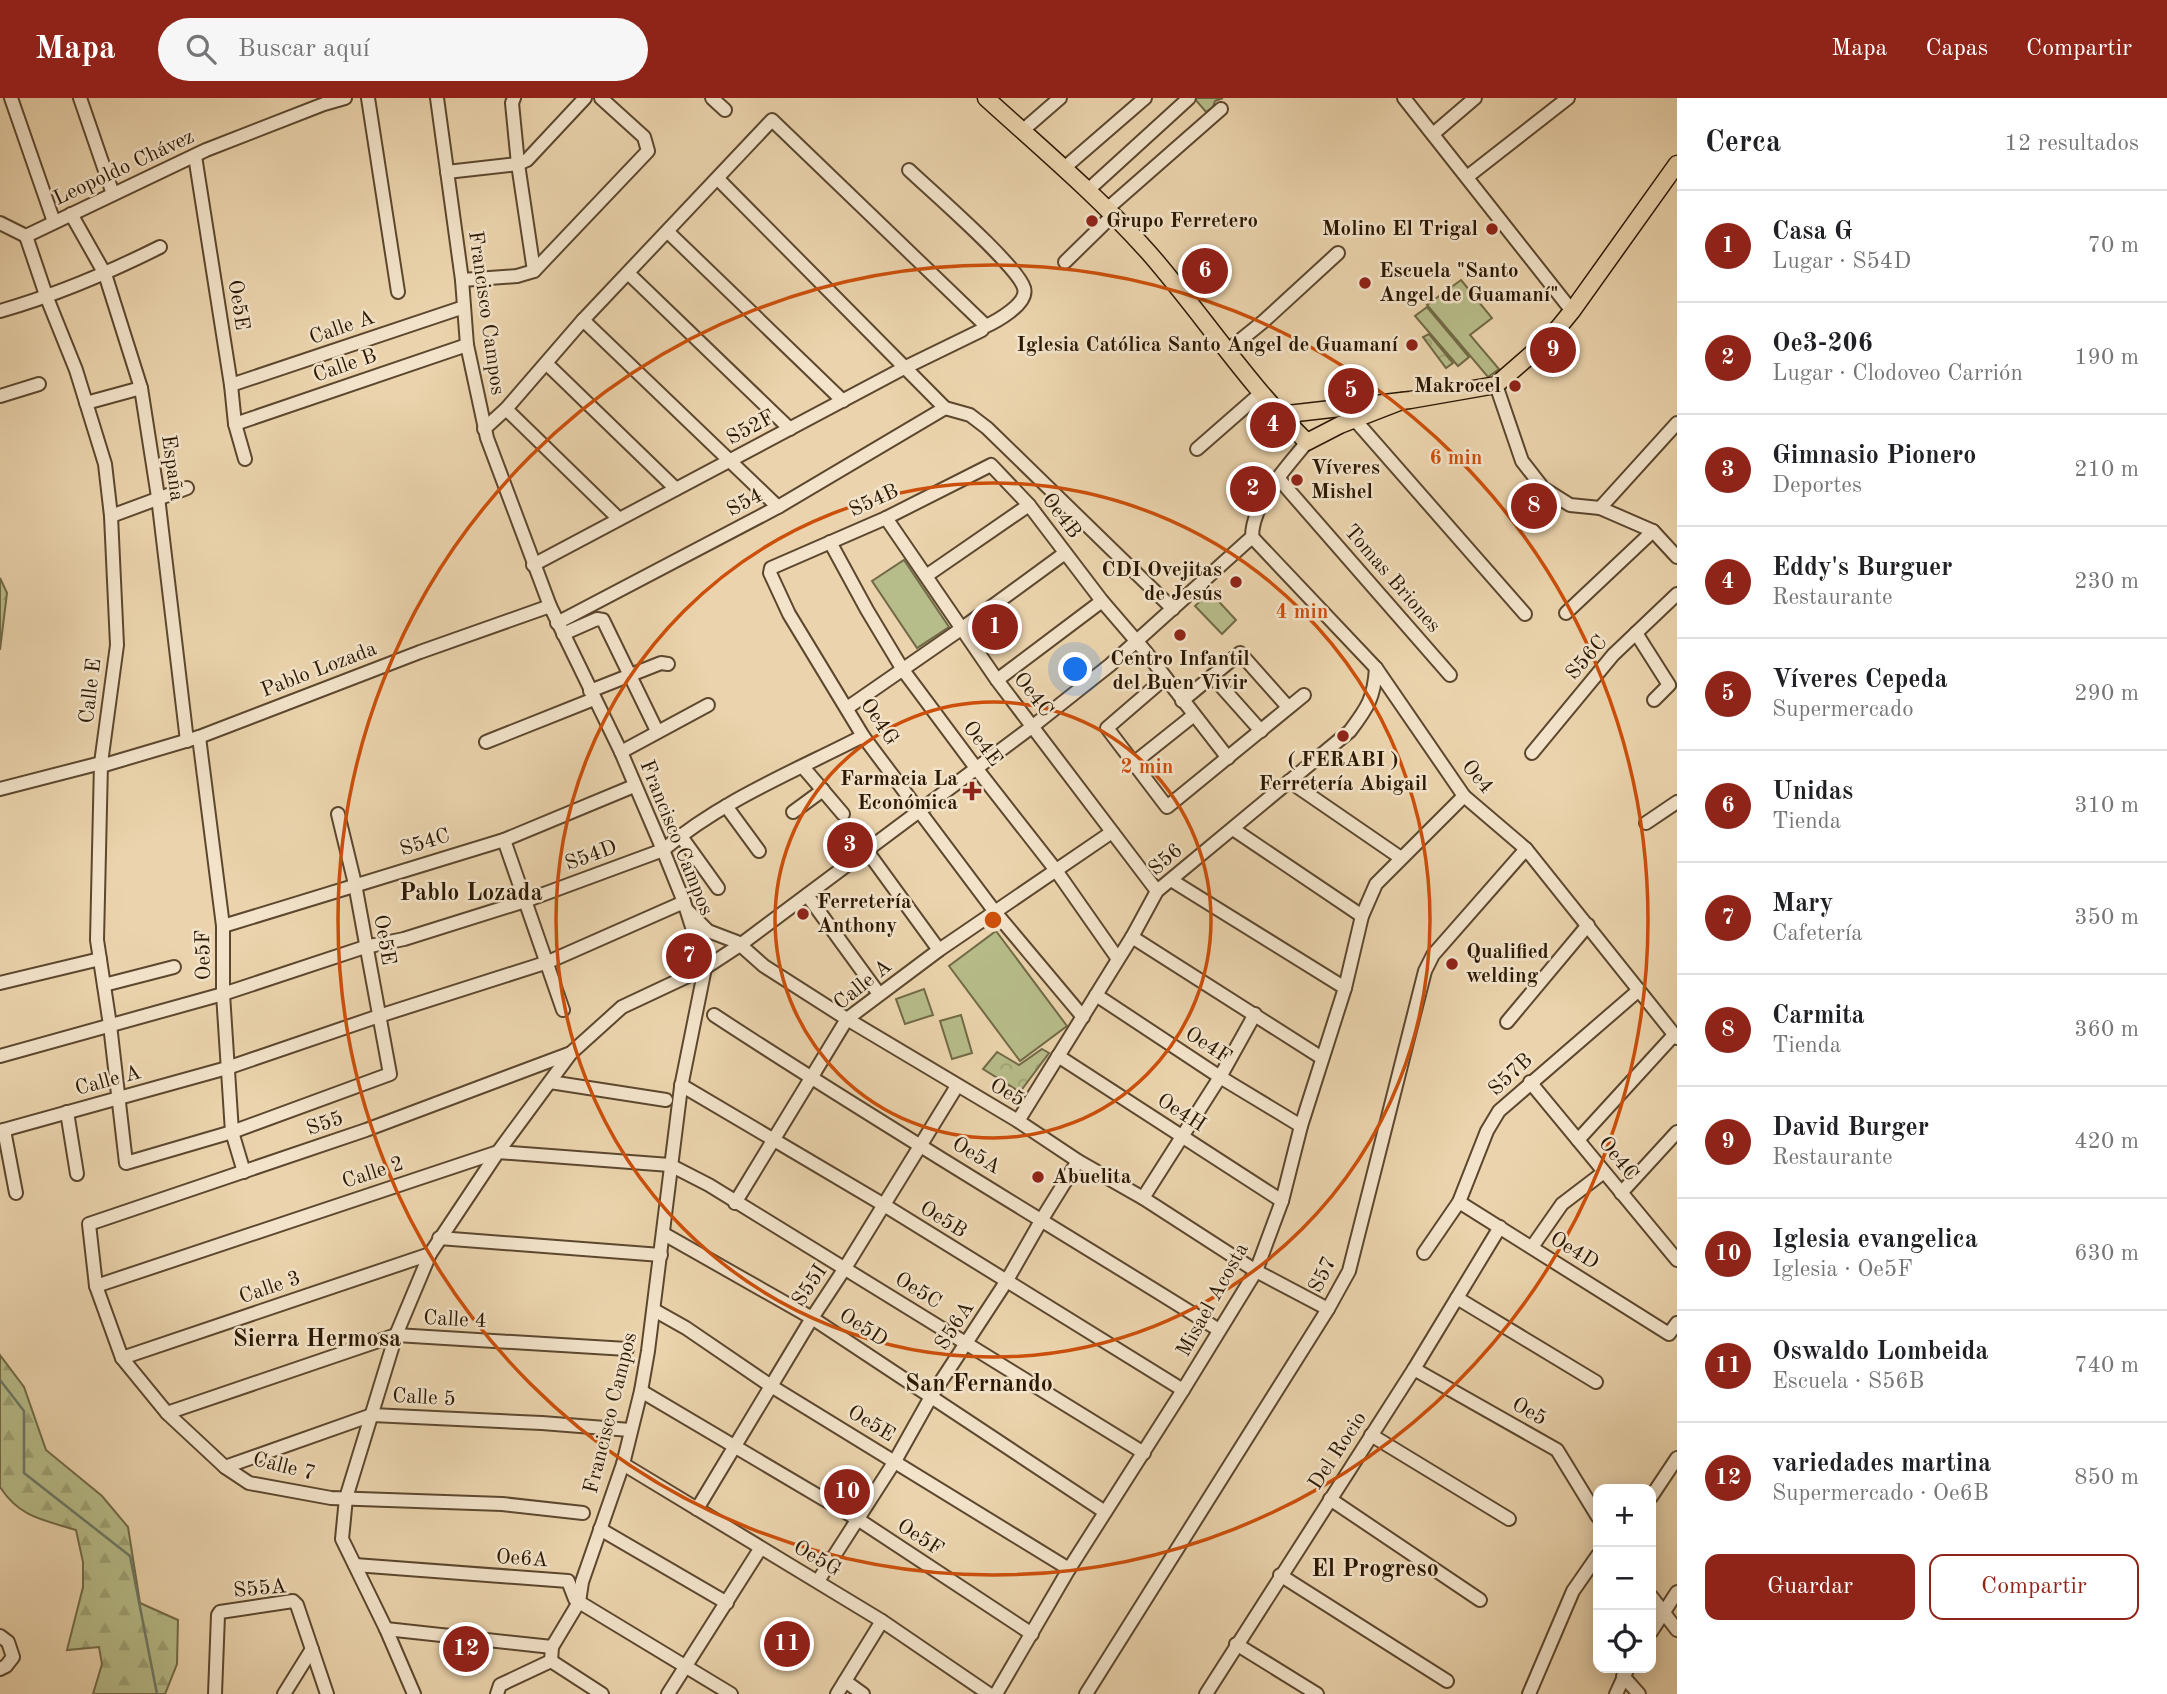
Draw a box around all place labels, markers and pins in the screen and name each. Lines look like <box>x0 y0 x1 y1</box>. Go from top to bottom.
place label: Grupo Ferretero <box>1106 211 1258 232</box>
marker: Grupo Ferretero <box>1084 213 1100 229</box>
place label: Molino El Trigal <box>1322 219 1478 240</box>
marker: Molino El Trigal <box>1484 221 1500 237</box>
pin: 6 <box>1182 245 1228 297</box>
place label: Escuela "Santo Angel de Guamaní" <box>1379 261 1558 306</box>
marker: Escuela "Santo Angel de Guamaní" <box>1357 275 1373 291</box>
pin: 9 <box>1530 324 1576 376</box>
place label: Iglesia Católica Santo Angel de Guamaní <box>1016 335 1398 356</box>
marker: Iglesia Católica Santo Angel de Guamaní <box>1404 337 1420 353</box>
pin: 5 <box>1328 365 1374 417</box>
place label: Makrocel <box>1414 376 1501 397</box>
marker: Makrocel <box>1507 378 1523 394</box>
pin: 4 <box>1250 399 1296 451</box>
place label: Víveres Mishel <box>1311 458 1380 503</box>
pin: 2 <box>1230 463 1276 515</box>
marker: Víveres Mishel <box>1289 472 1305 488</box>
pin: 8 <box>1511 480 1557 532</box>
place label: CDI Ovejitas de Jesús <box>1101 560 1222 605</box>
marker: CDI Ovejitas de Jesús <box>1228 574 1244 590</box>
pin: 1 <box>972 601 1018 653</box>
marker: Centro Infantil del Buen Vivir <box>1172 627 1188 643</box>
place label: Centro Infantil del Buen Vivir <box>1110 649 1250 694</box>
marker: ( FERABI ) Ferretería Abigail <box>1335 728 1351 744</box>
place label: ( FERABI ) Ferretería Abigail <box>1259 750 1427 795</box>
place label: Farmacia La Económica <box>840 769 958 814</box>
marker: Farmacia La Económica <box>964 783 980 799</box>
pin: 3 <box>827 819 873 871</box>
place label: Ferretería Anthony <box>817 892 912 937</box>
marker: Ferretería Anthony <box>795 906 811 922</box>
centre of rings <box>981 908 1005 932</box>
pin: 7 <box>666 930 712 982</box>
place label: Qualified welding <box>1466 942 1549 987</box>
marker: Qualified welding <box>1444 956 1460 972</box>
place label: Abuelita <box>1052 1167 1132 1188</box>
marker: Abuelita <box>1030 1169 1046 1185</box>
pin: 10 <box>824 1466 870 1518</box>
pin: 11 <box>764 1618 810 1670</box>
pin: 12 <box>443 1623 489 1675</box>

